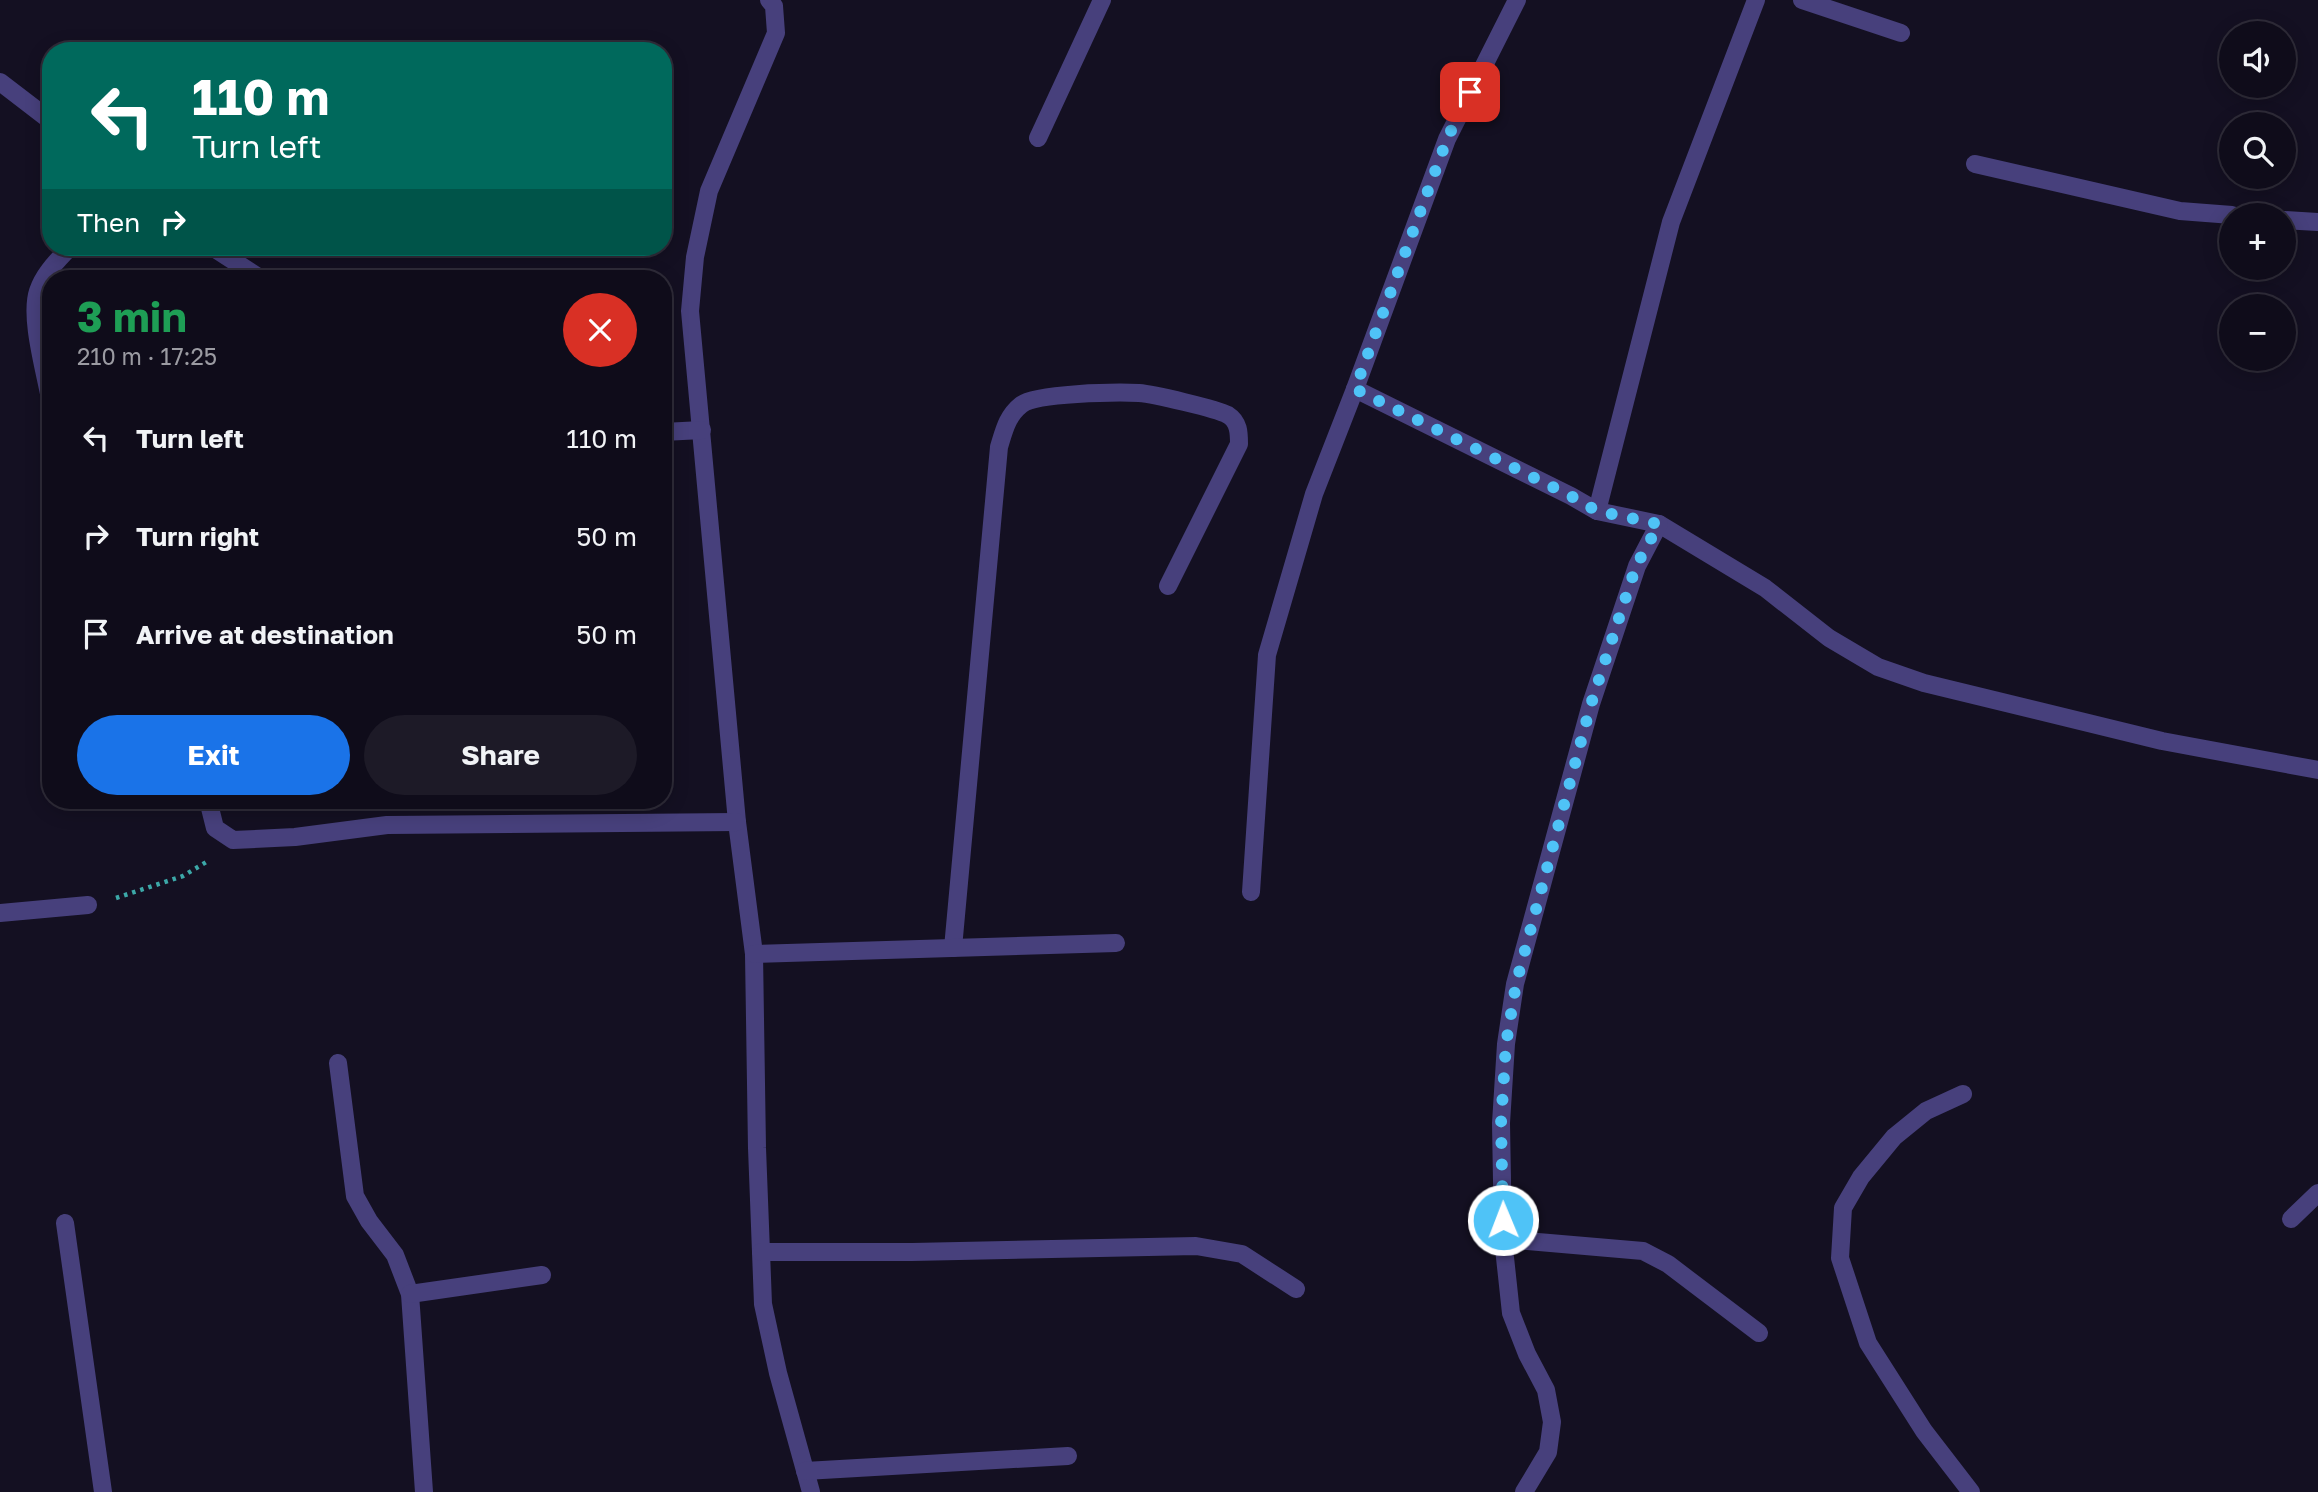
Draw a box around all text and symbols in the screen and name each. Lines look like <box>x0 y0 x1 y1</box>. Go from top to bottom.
map controls <box>2219 21 2296 371</box>
button: sound <box>2219 21 2296 98</box>
pin <box>1440 62 1500 122</box>
text: 110 m <box>192 67 329 126</box>
icon: left <box>77 70 168 161</box>
icon: arrive <box>1451 73 1489 111</box>
button: search <box>2219 112 2296 189</box>
text: Turn left <box>192 127 321 165</box>
icon: right <box>154 203 192 241</box>
button: + <box>2219 203 2296 280</box>
text: Then <box>77 207 140 238</box>
text: 3 min <box>77 291 187 341</box>
button: close <box>563 293 637 367</box>
button: − <box>2219 294 2296 371</box>
text: 210 m · 17:25 <box>77 342 217 370</box>
icon: left <box>77 419 115 457</box>
text: Turn left <box>136 423 244 454</box>
text: 110 m <box>566 423 637 454</box>
icon: right <box>77 517 115 555</box>
text: Turn right <box>136 521 259 552</box>
text: 50 m <box>576 521 637 552</box>
icon: arrive <box>77 615 115 653</box>
text: Arrive at destination <box>136 619 394 650</box>
text: 50 m <box>576 619 637 650</box>
button: Exit <box>77 715 350 795</box>
button: Share <box>364 715 637 795</box>
position arrow <box>1466 1183 1540 1257</box>

